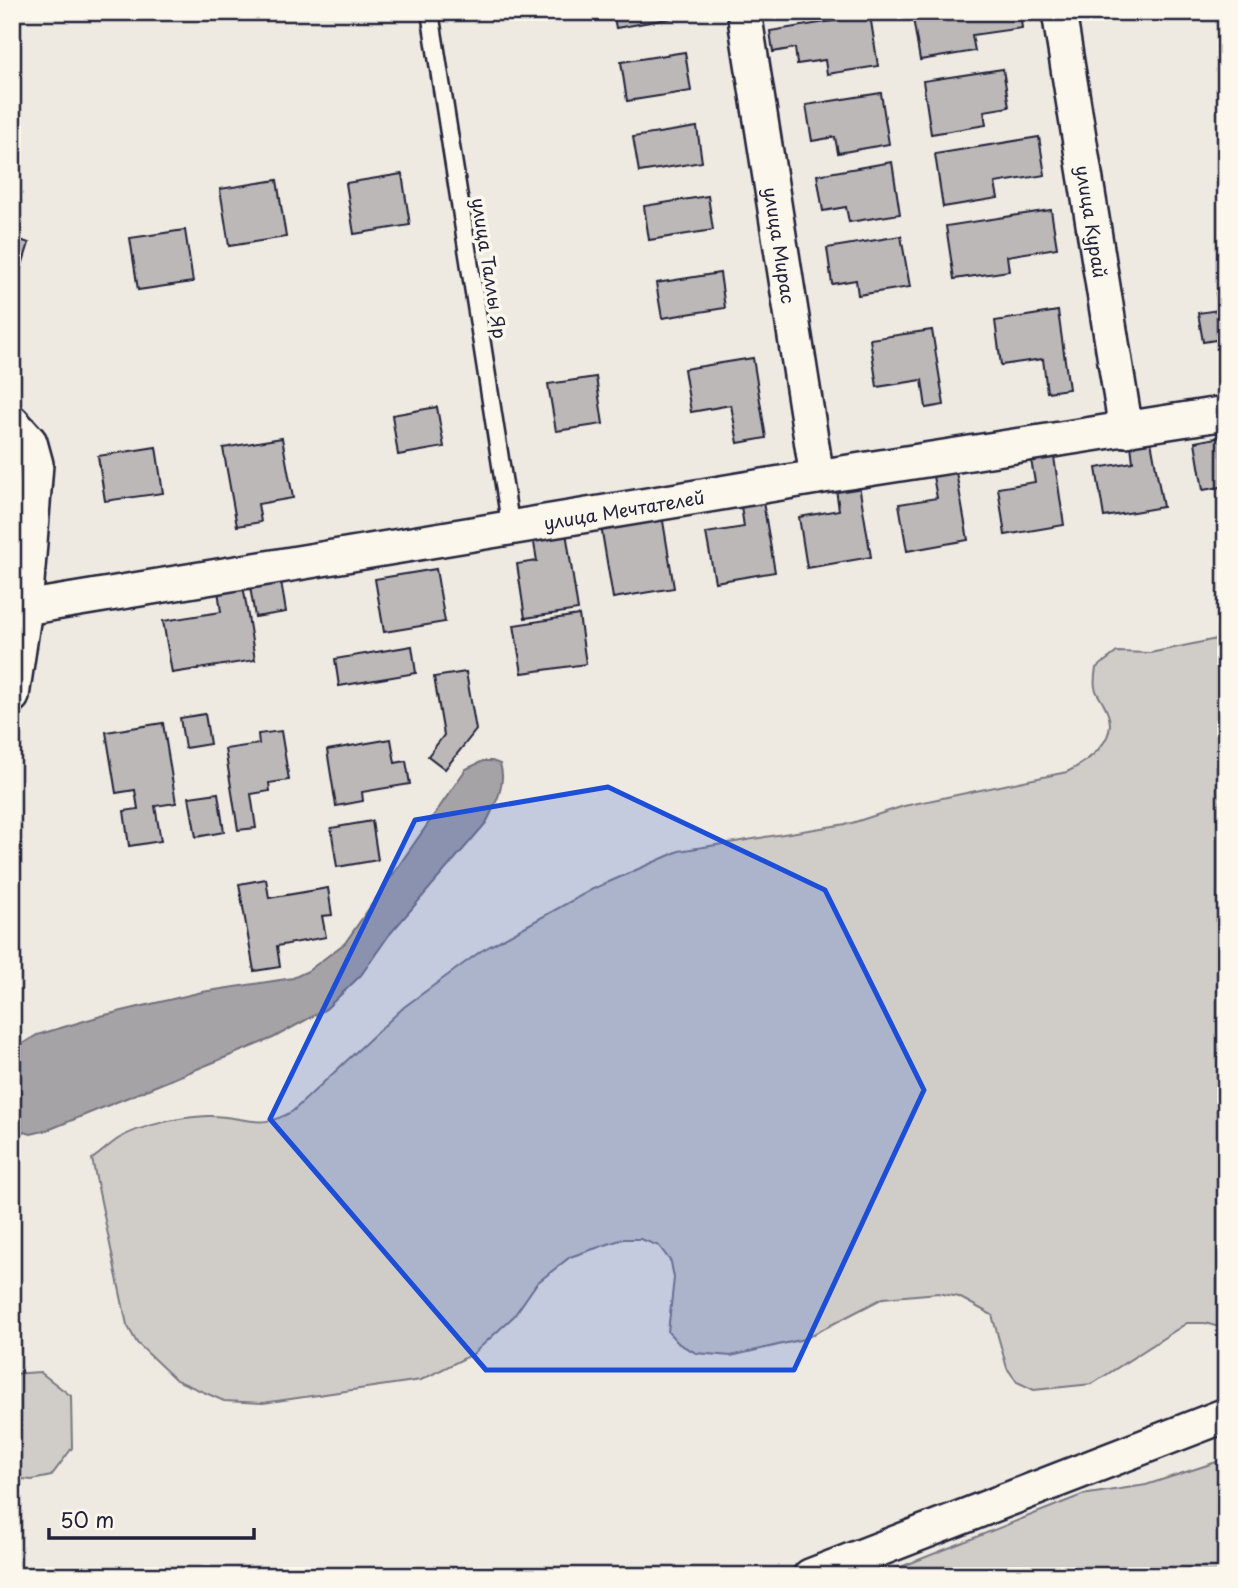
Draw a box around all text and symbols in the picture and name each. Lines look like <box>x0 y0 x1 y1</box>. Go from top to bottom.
street label: улица Курай <box>1070 163 1115 280</box>
street label: улица Мирас <box>758 185 803 305</box>
street label: улица Таллы Яр <box>466 196 514 340</box>
street label: улица Мечтателей <box>541 482 706 536</box>
scale bar <box>49 1497 254 1541</box>
text: 50 m <box>60 1503 114 1535</box>

